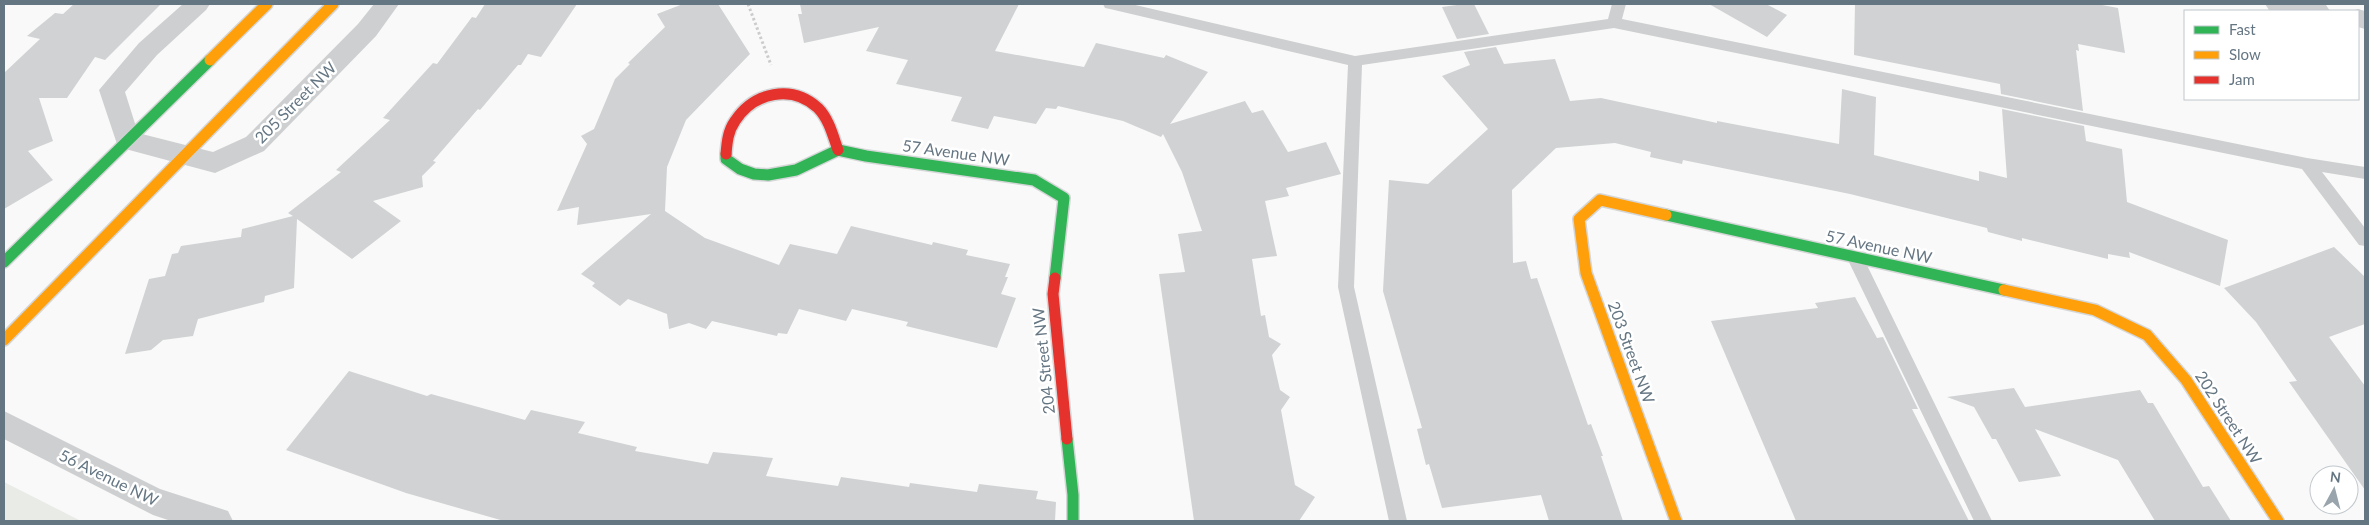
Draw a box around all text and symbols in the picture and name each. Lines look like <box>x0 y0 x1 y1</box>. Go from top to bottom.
legend <box>2184 10 2359 100</box>
text: Fast <box>2229 20 2256 38</box>
text: Slow <box>2229 45 2261 63</box>
street label: 205 Street NW <box>250 57 340 147</box>
text: Jam <box>2229 70 2255 88</box>
street label: 57 Avenue NW <box>901 135 1011 169</box>
street label: 57 Avenue NW <box>1824 225 1934 267</box>
street label: 203 Street NW <box>1605 298 1659 406</box>
street label: 204 Street NW <box>1028 306 1058 415</box>
street label: 202 Street NW <box>2192 367 2266 467</box>
street label: 56 Avenue NW <box>56 445 162 509</box>
north arrow <box>2309 465 2359 515</box>
text: N <box>2329 468 2342 486</box>

